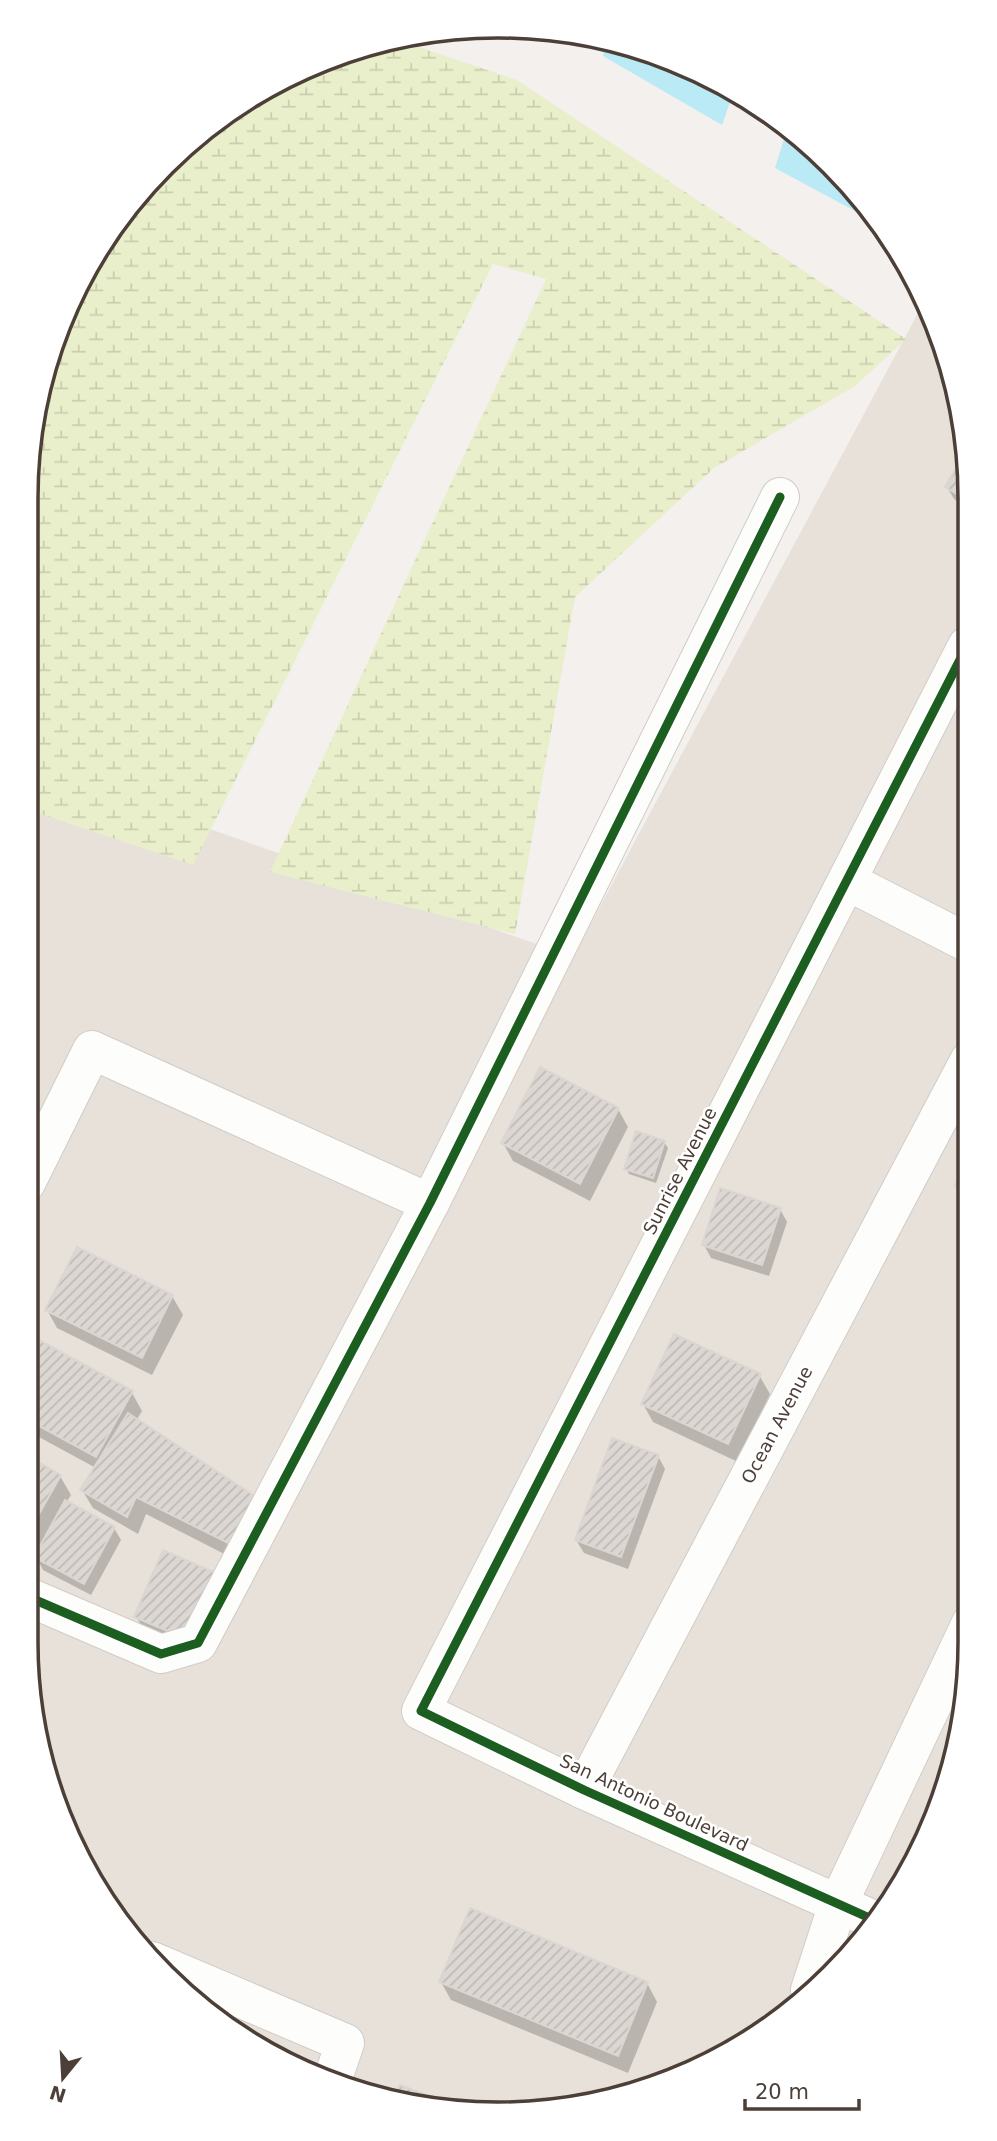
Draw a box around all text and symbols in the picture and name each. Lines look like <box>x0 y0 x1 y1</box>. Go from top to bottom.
street label: Sunrise Avenue <box>638 1104 721 1238</box>
street label: Ocean Avenue <box>737 1362 816 1487</box>
street label: San Antonio Boulevard <box>557 1750 752 1856</box>
north arrow <box>28 2043 98 2113</box>
scale bar <box>745 2068 859 2112</box>
text: 20 m <box>755 2080 809 2104</box>
text: N <box>47 2081 69 2107</box>

